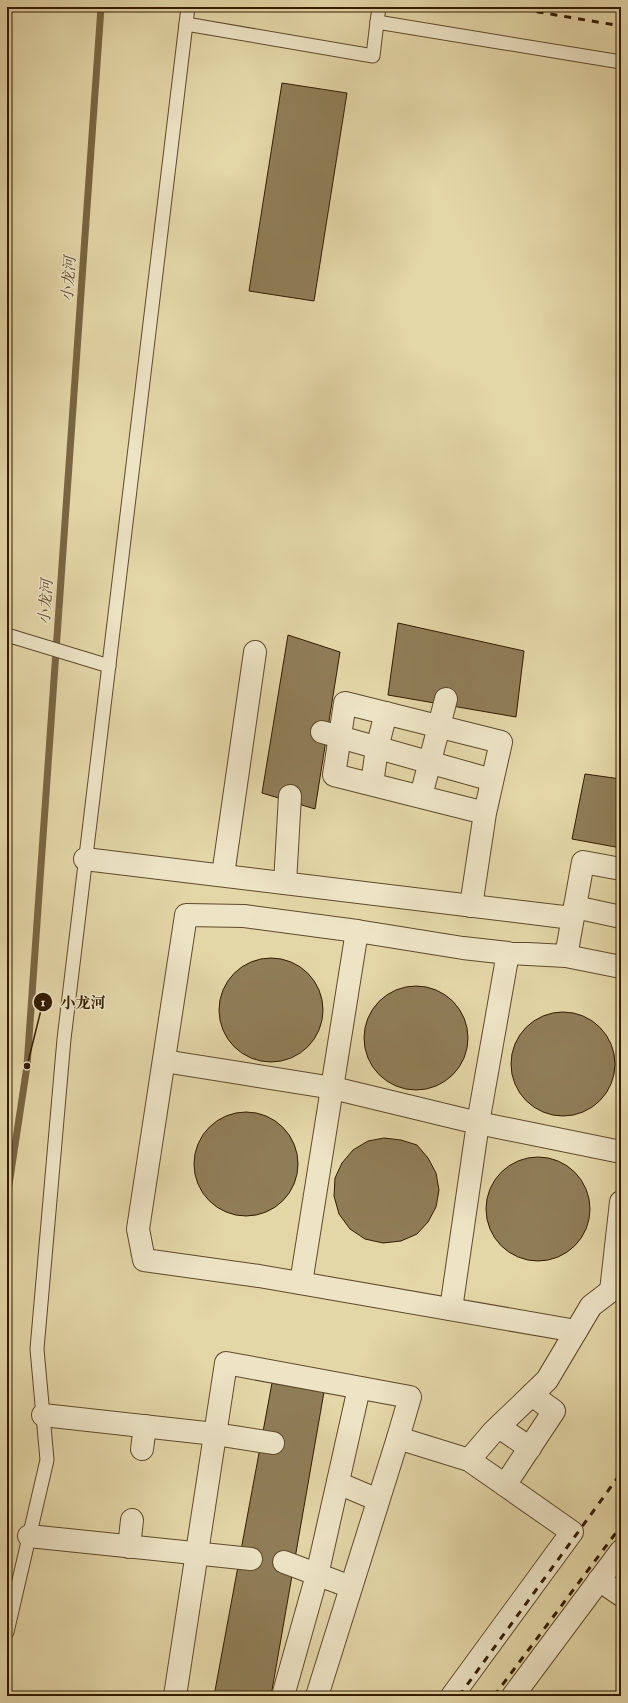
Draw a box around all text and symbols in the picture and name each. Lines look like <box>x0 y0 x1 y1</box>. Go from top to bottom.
water label: 小龙河 <box>58 253 80 302</box>
water label: 小龙河 <box>35 576 57 625</box>
callout: 小龙河 <box>33 989 114 1016</box>
text: 小龙河 <box>60 994 106 1013</box>
text: 1 <box>41 995 46 1010</box>

